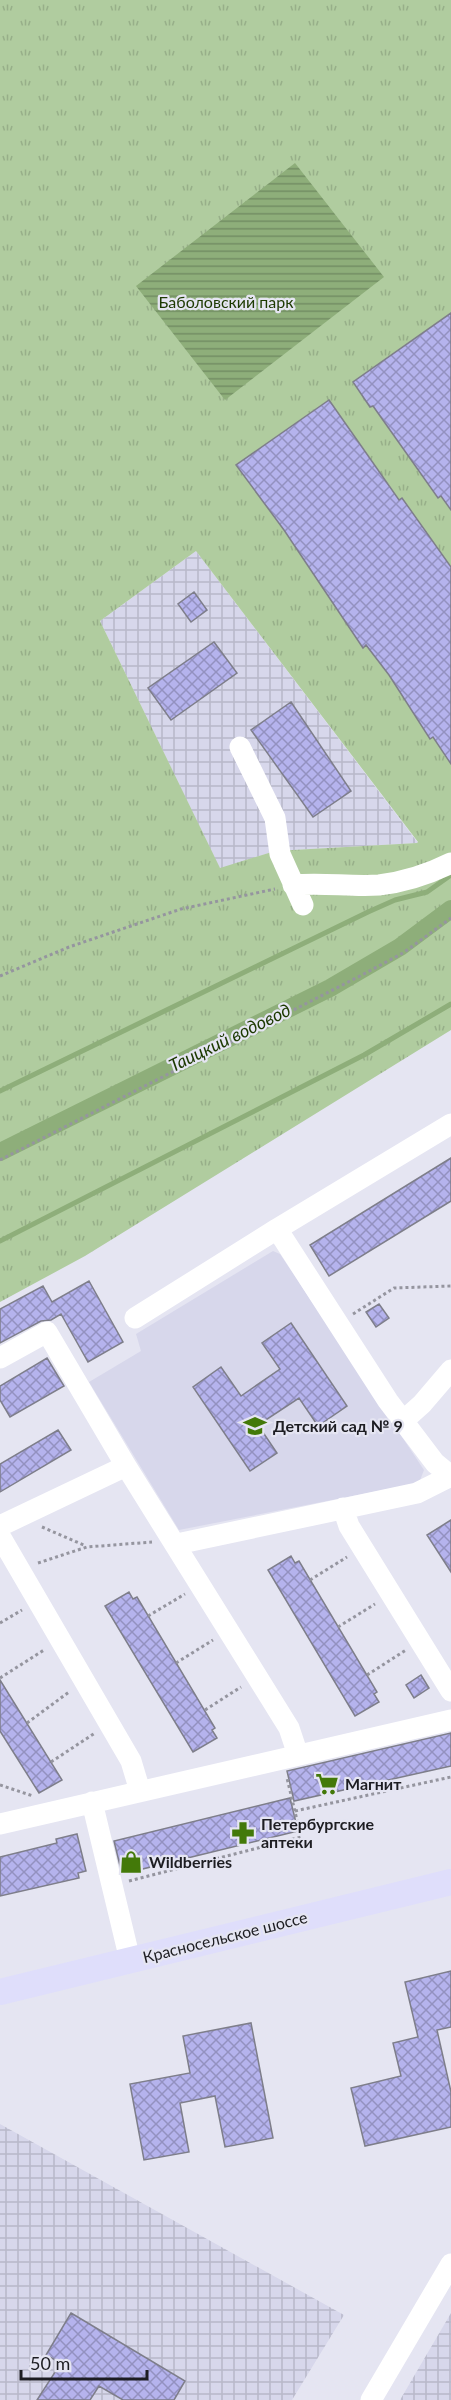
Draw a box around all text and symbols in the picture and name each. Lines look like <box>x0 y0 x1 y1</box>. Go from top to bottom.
park label: Баболовский парк <box>158 292 294 311</box>
water label: Таицкий водовод <box>165 998 294 1076</box>
school or university icon: Детский сад № 9 <box>242 1413 268 1439</box>
place label: Детский сад № 9 <box>273 1416 403 1435</box>
supermarket icon: Магнит <box>314 1771 340 1797</box>
place label: Магнит <box>345 1774 402 1793</box>
place label: Петербургские аптеки <box>261 1814 375 1851</box>
pharmacy icon: Петербургские аптеки <box>230 1820 256 1846</box>
shop icon: Wildberries <box>118 1849 144 1875</box>
place label: Wildberries <box>149 1852 232 1871</box>
street label: Красносельское шоссе <box>141 1907 309 1966</box>
scale bar <box>21 2343 147 2381</box>
text: 50 m <box>30 2352 70 2374</box>

